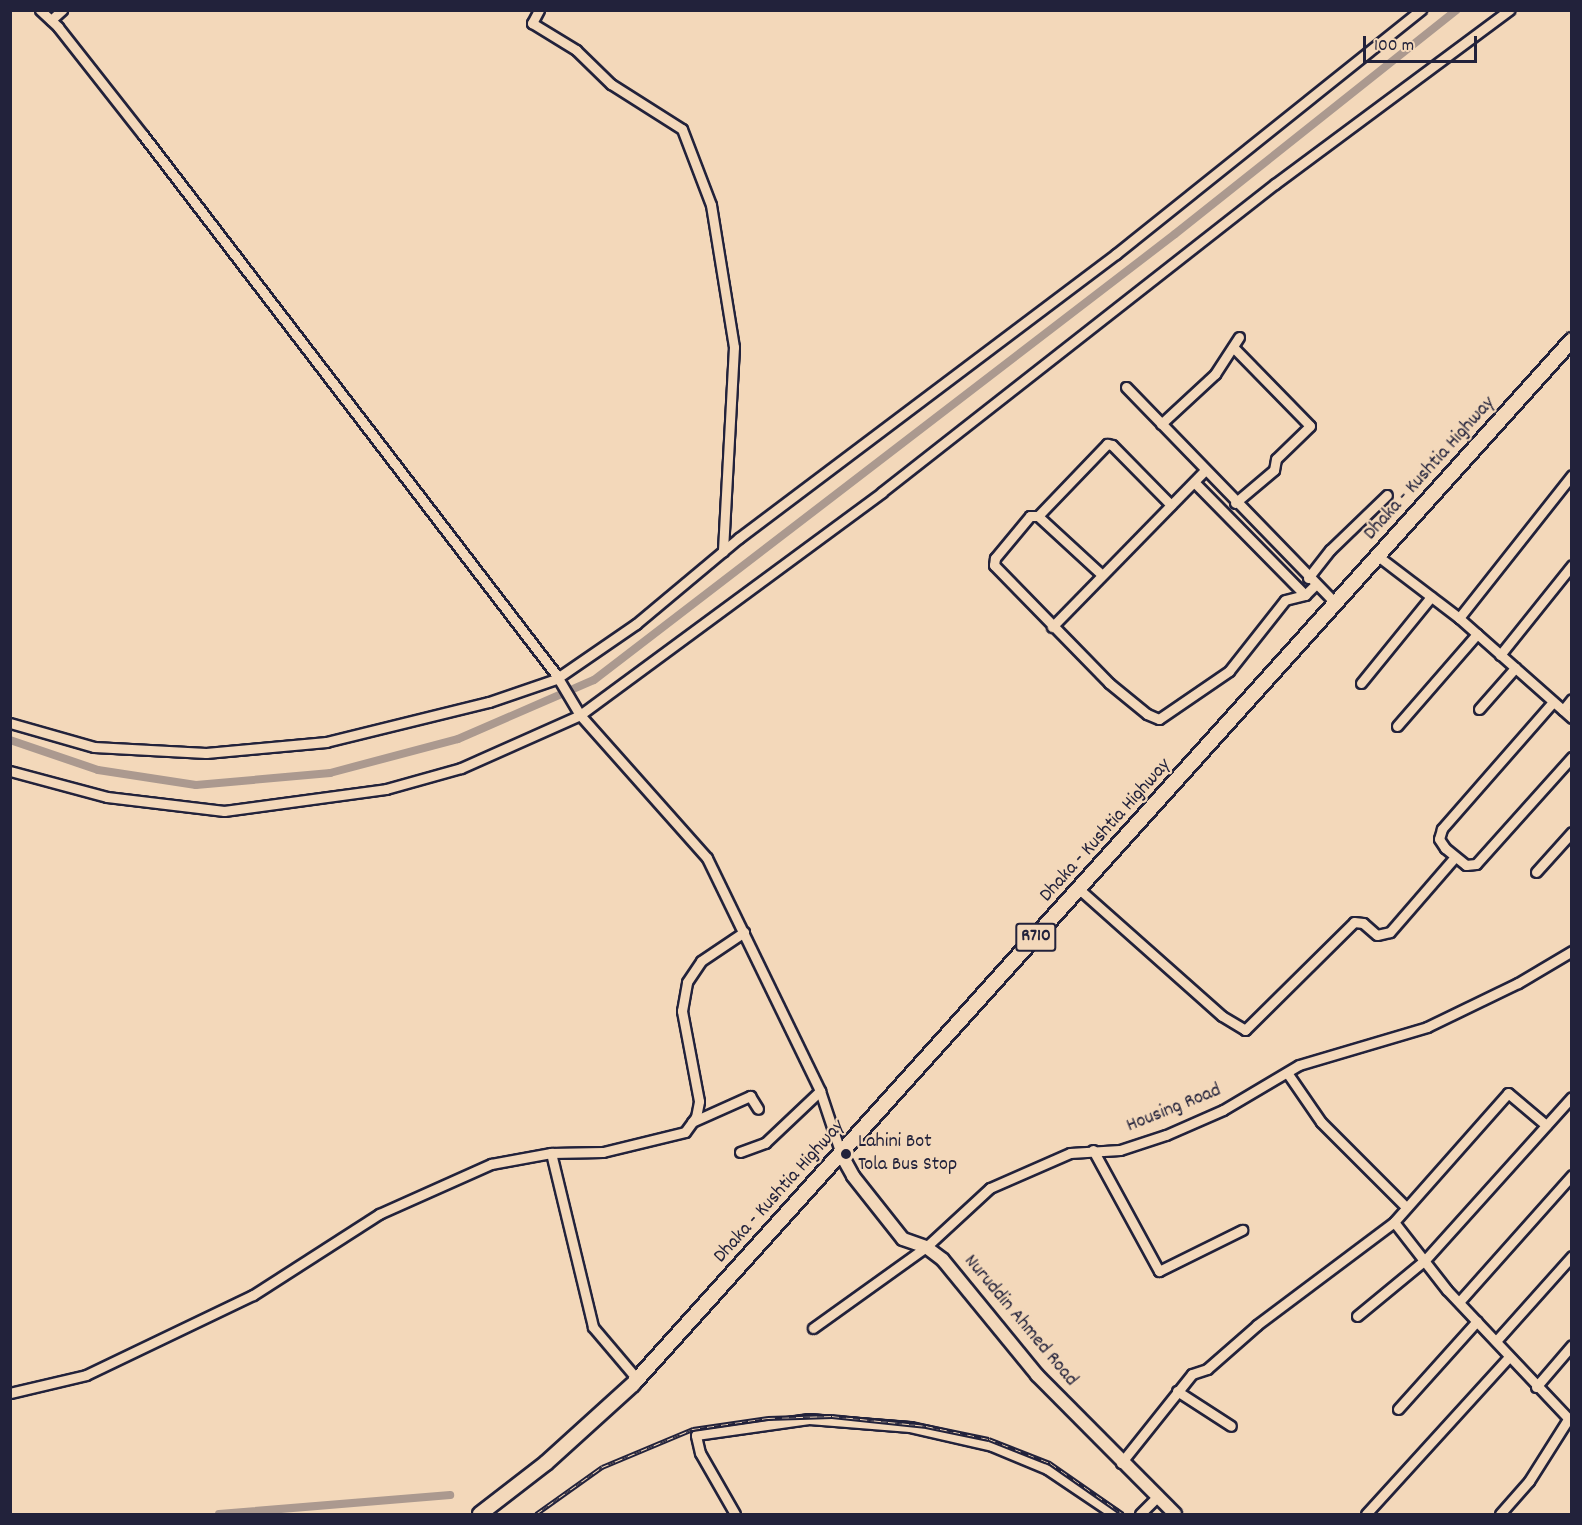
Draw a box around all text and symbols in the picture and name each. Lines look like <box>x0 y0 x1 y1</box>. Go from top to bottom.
scale bar <box>1366 24 1480 62</box>
text: 100 m <box>1374 34 1414 59</box>
street label: Dhaka - Kushtia Highway <box>1359 392 1501 546</box>
street label: Dhaka - Kushtia Highway <box>1035 754 1177 908</box>
road number: R710 <box>1015 922 1057 952</box>
street label: Housing Road <box>1123 1079 1225 1139</box>
street label: Dhaka - Kushtia Highway <box>709 1115 851 1269</box>
place label: Lahini Bot Tola Bus Stop <box>858 1130 957 1177</box>
marker: Lahini Bot Tola Bus Stop <box>839 1147 853 1161</box>
street label: Nuruddin Ahmed Road <box>958 1250 1082 1392</box>

